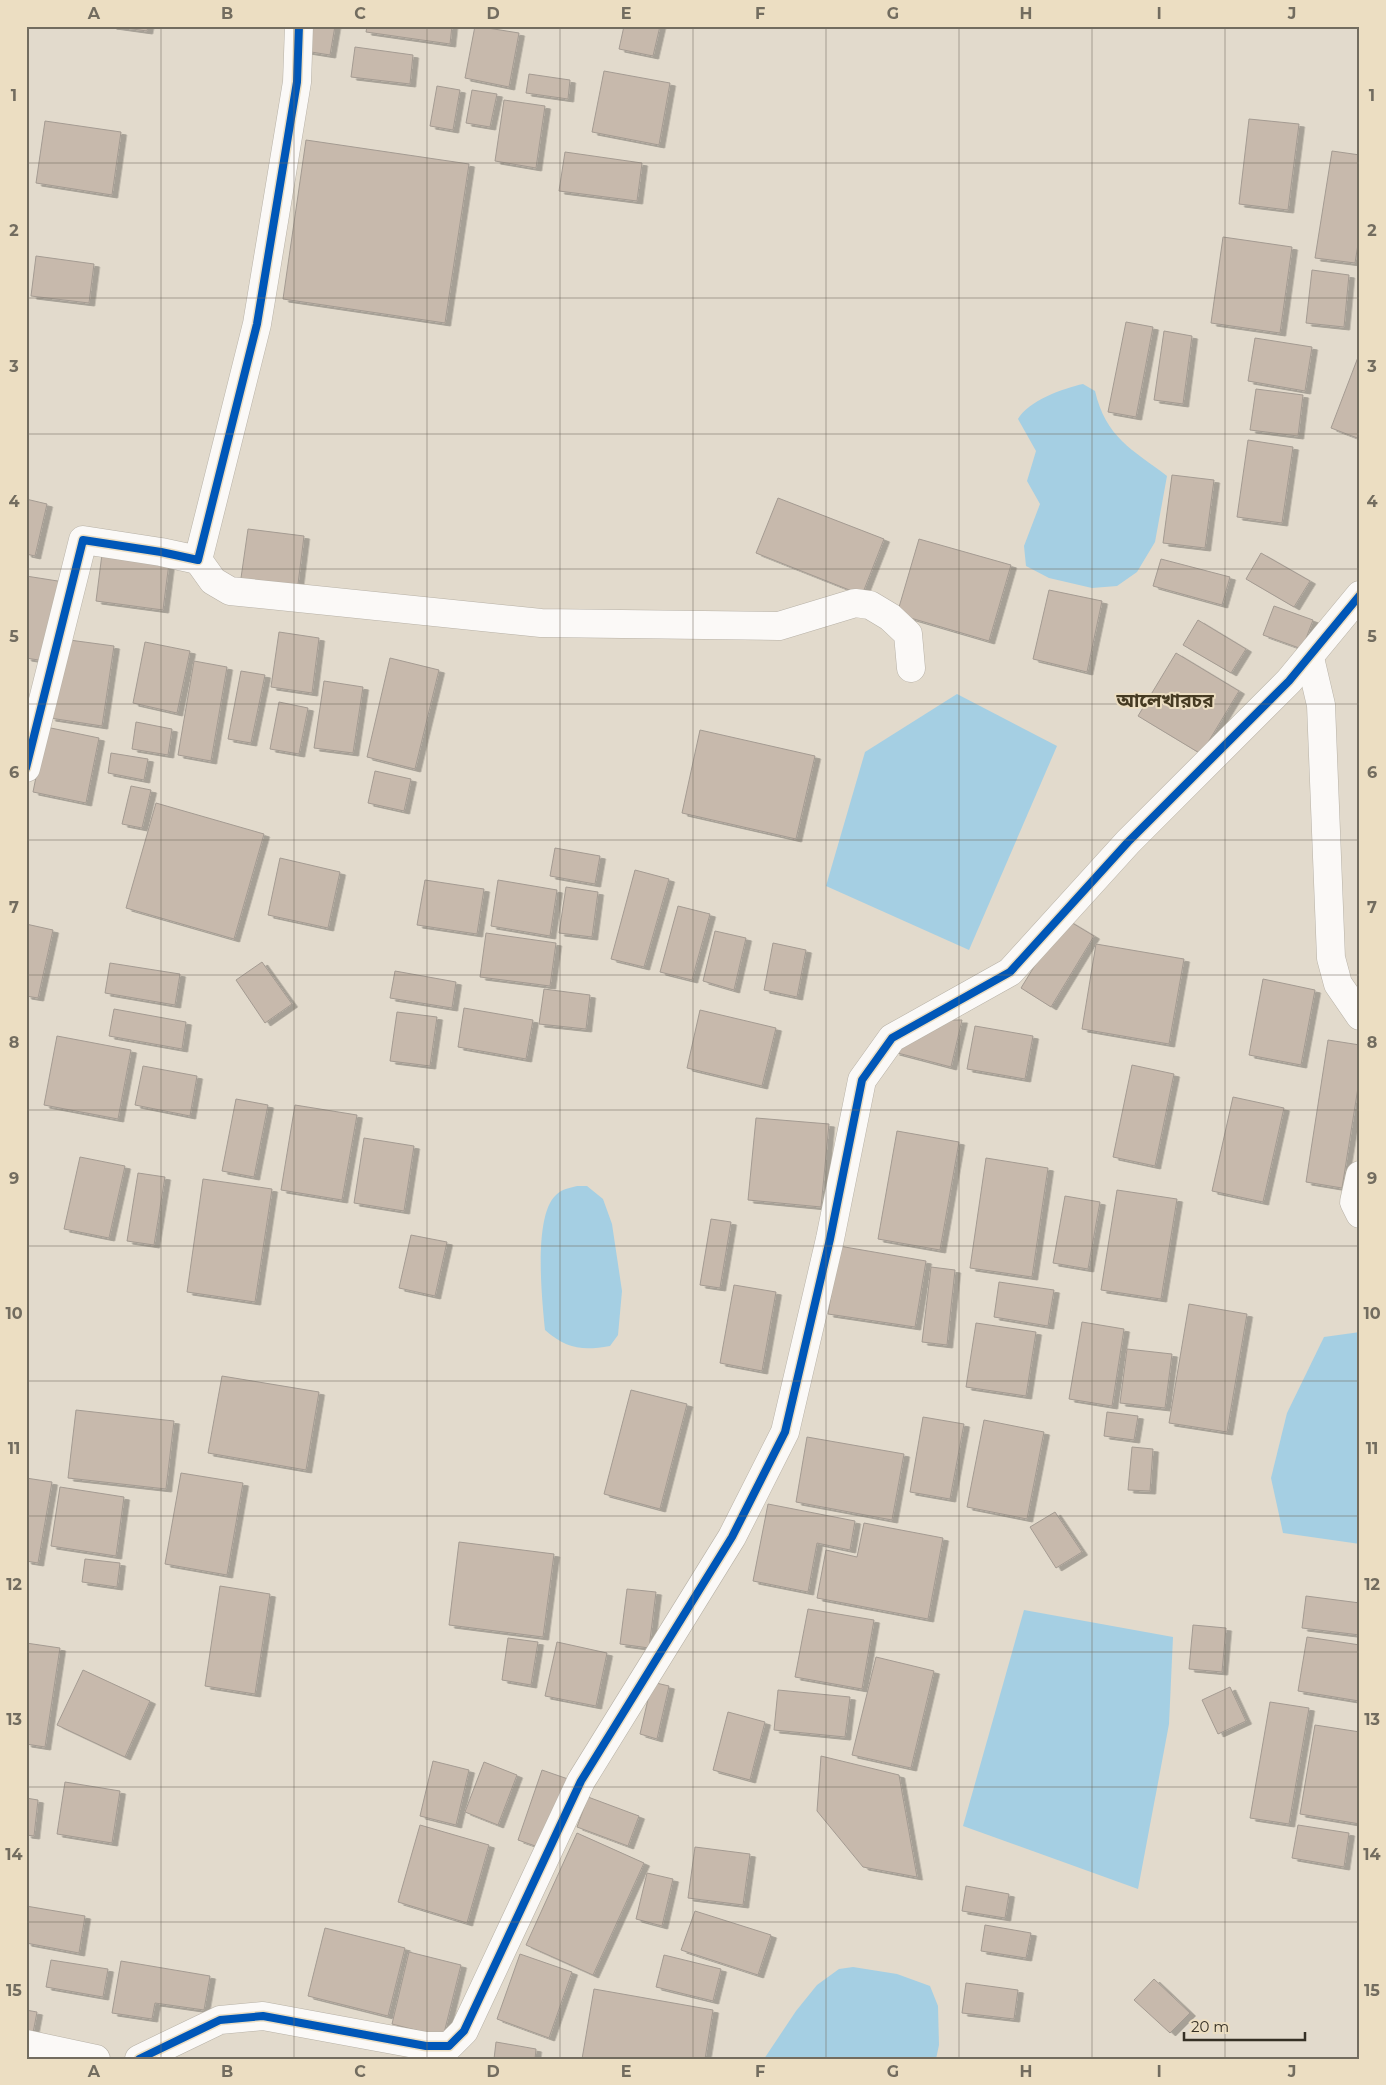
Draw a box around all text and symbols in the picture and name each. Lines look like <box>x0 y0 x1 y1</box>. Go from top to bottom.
text: A <box>87 4 101 23</box>
text: B <box>221 4 233 23</box>
text: C <box>354 4 366 23</box>
text: D <box>486 4 500 23</box>
text: E <box>621 4 631 23</box>
text: F <box>755 4 765 23</box>
text: G <box>887 4 899 23</box>
text: H <box>1020 4 1032 23</box>
text: I <box>1156 4 1162 23</box>
text: J <box>1287 4 1296 23</box>
text: 1 <box>11 86 17 105</box>
text: 1 <box>1369 86 1375 105</box>
text: 2 <box>9 221 19 240</box>
text: 2 <box>1367 221 1377 240</box>
text: 3 <box>8 357 19 376</box>
text: 3 <box>1366 357 1377 376</box>
text: 4 <box>8 492 20 511</box>
text: 4 <box>1366 492 1378 511</box>
text: 5 <box>9 627 19 646</box>
text: 5 <box>1367 627 1377 646</box>
district label: আলেখারচর <box>1115 689 1214 712</box>
text: 6 <box>9 763 19 782</box>
text: 6 <box>1367 763 1377 782</box>
text: 7 <box>9 898 19 917</box>
text: 7 <box>1367 898 1377 917</box>
text: 8 <box>9 1033 19 1052</box>
text: 8 <box>1367 1033 1377 1052</box>
text: 9 <box>9 1169 19 1188</box>
text: 9 <box>1367 1169 1377 1188</box>
text: 10 <box>5 1304 23 1323</box>
text: 10 <box>1363 1304 1381 1323</box>
text: 11 <box>8 1439 20 1458</box>
text: 11 <box>1366 1439 1378 1458</box>
text: 12 <box>6 1575 22 1594</box>
text: 12 <box>1364 1575 1380 1594</box>
text: 13 <box>6 1710 22 1729</box>
text: 13 <box>1364 1710 1380 1729</box>
text: 14 <box>5 1845 23 1864</box>
text: 14 <box>1363 1845 1381 1864</box>
text: 15 <box>6 1981 22 2000</box>
text: 15 <box>1364 1981 1380 2000</box>
scale bar <box>1184 2010 1305 2042</box>
text: 20 m <box>1191 2017 1229 2036</box>
text: A <box>87 2062 101 2081</box>
text: B <box>221 2062 233 2081</box>
text: C <box>354 2062 366 2081</box>
text: D <box>486 2062 500 2081</box>
text: E <box>621 2062 631 2081</box>
text: F <box>755 2062 765 2081</box>
text: G <box>887 2062 899 2081</box>
text: H <box>1020 2062 1032 2081</box>
text: I <box>1156 2062 1162 2081</box>
text: J <box>1287 2062 1296 2081</box>

